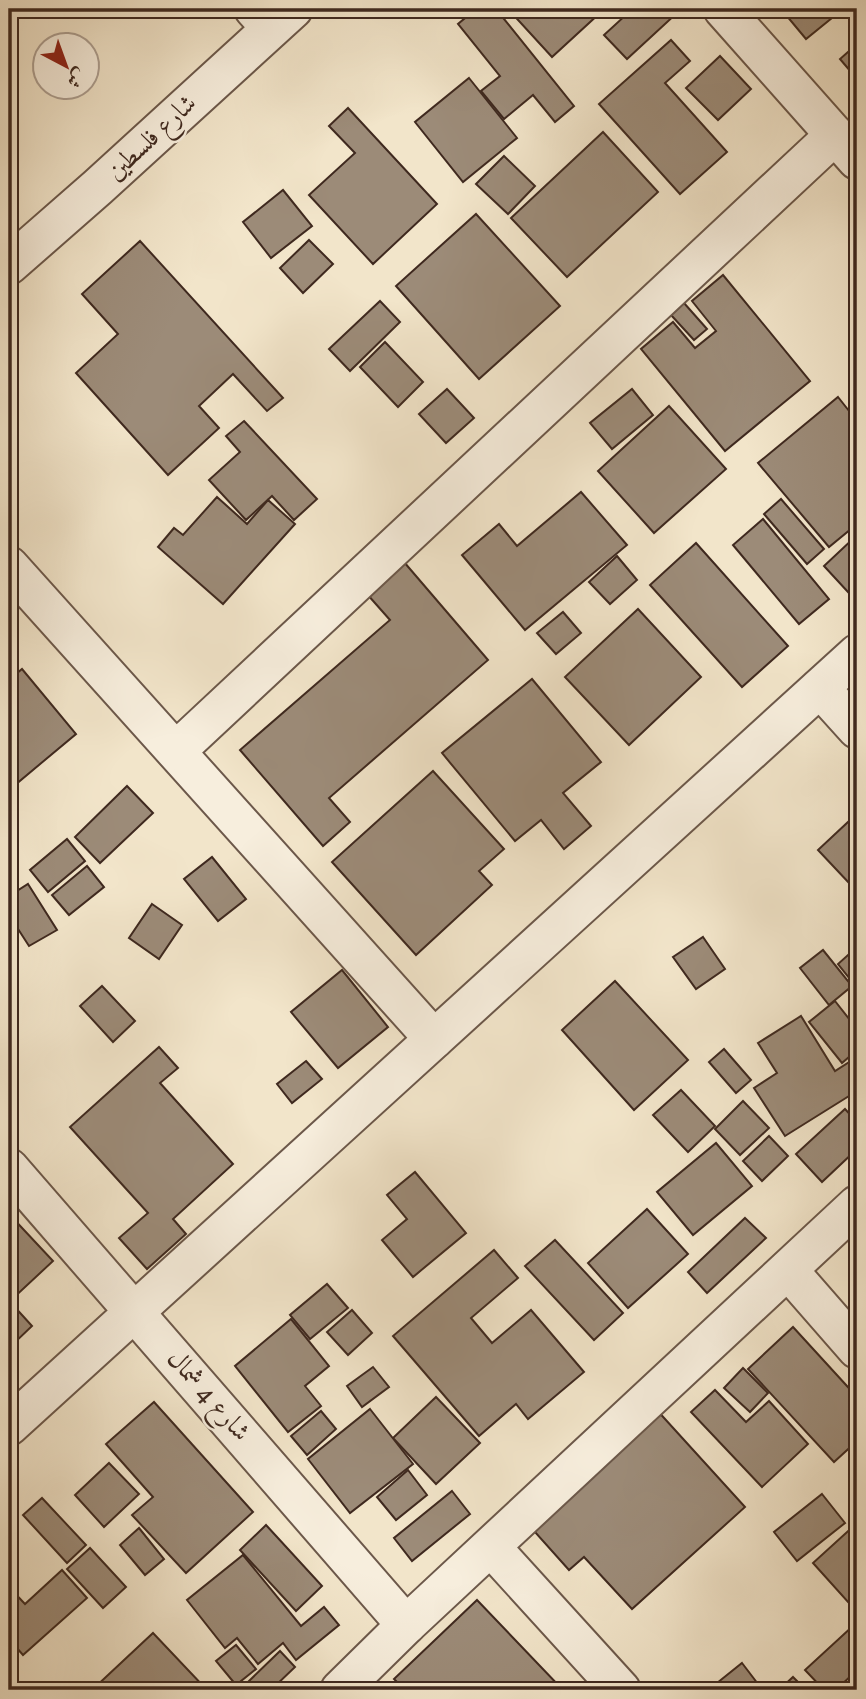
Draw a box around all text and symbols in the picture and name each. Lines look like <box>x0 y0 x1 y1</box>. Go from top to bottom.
north arrow <box>32 32 102 102</box>
text: ش <box>60 61 91 93</box>
street label: شارع فلسطين <box>99 87 207 191</box>
street label: شارع 4 شمال <box>157 1342 258 1451</box>

